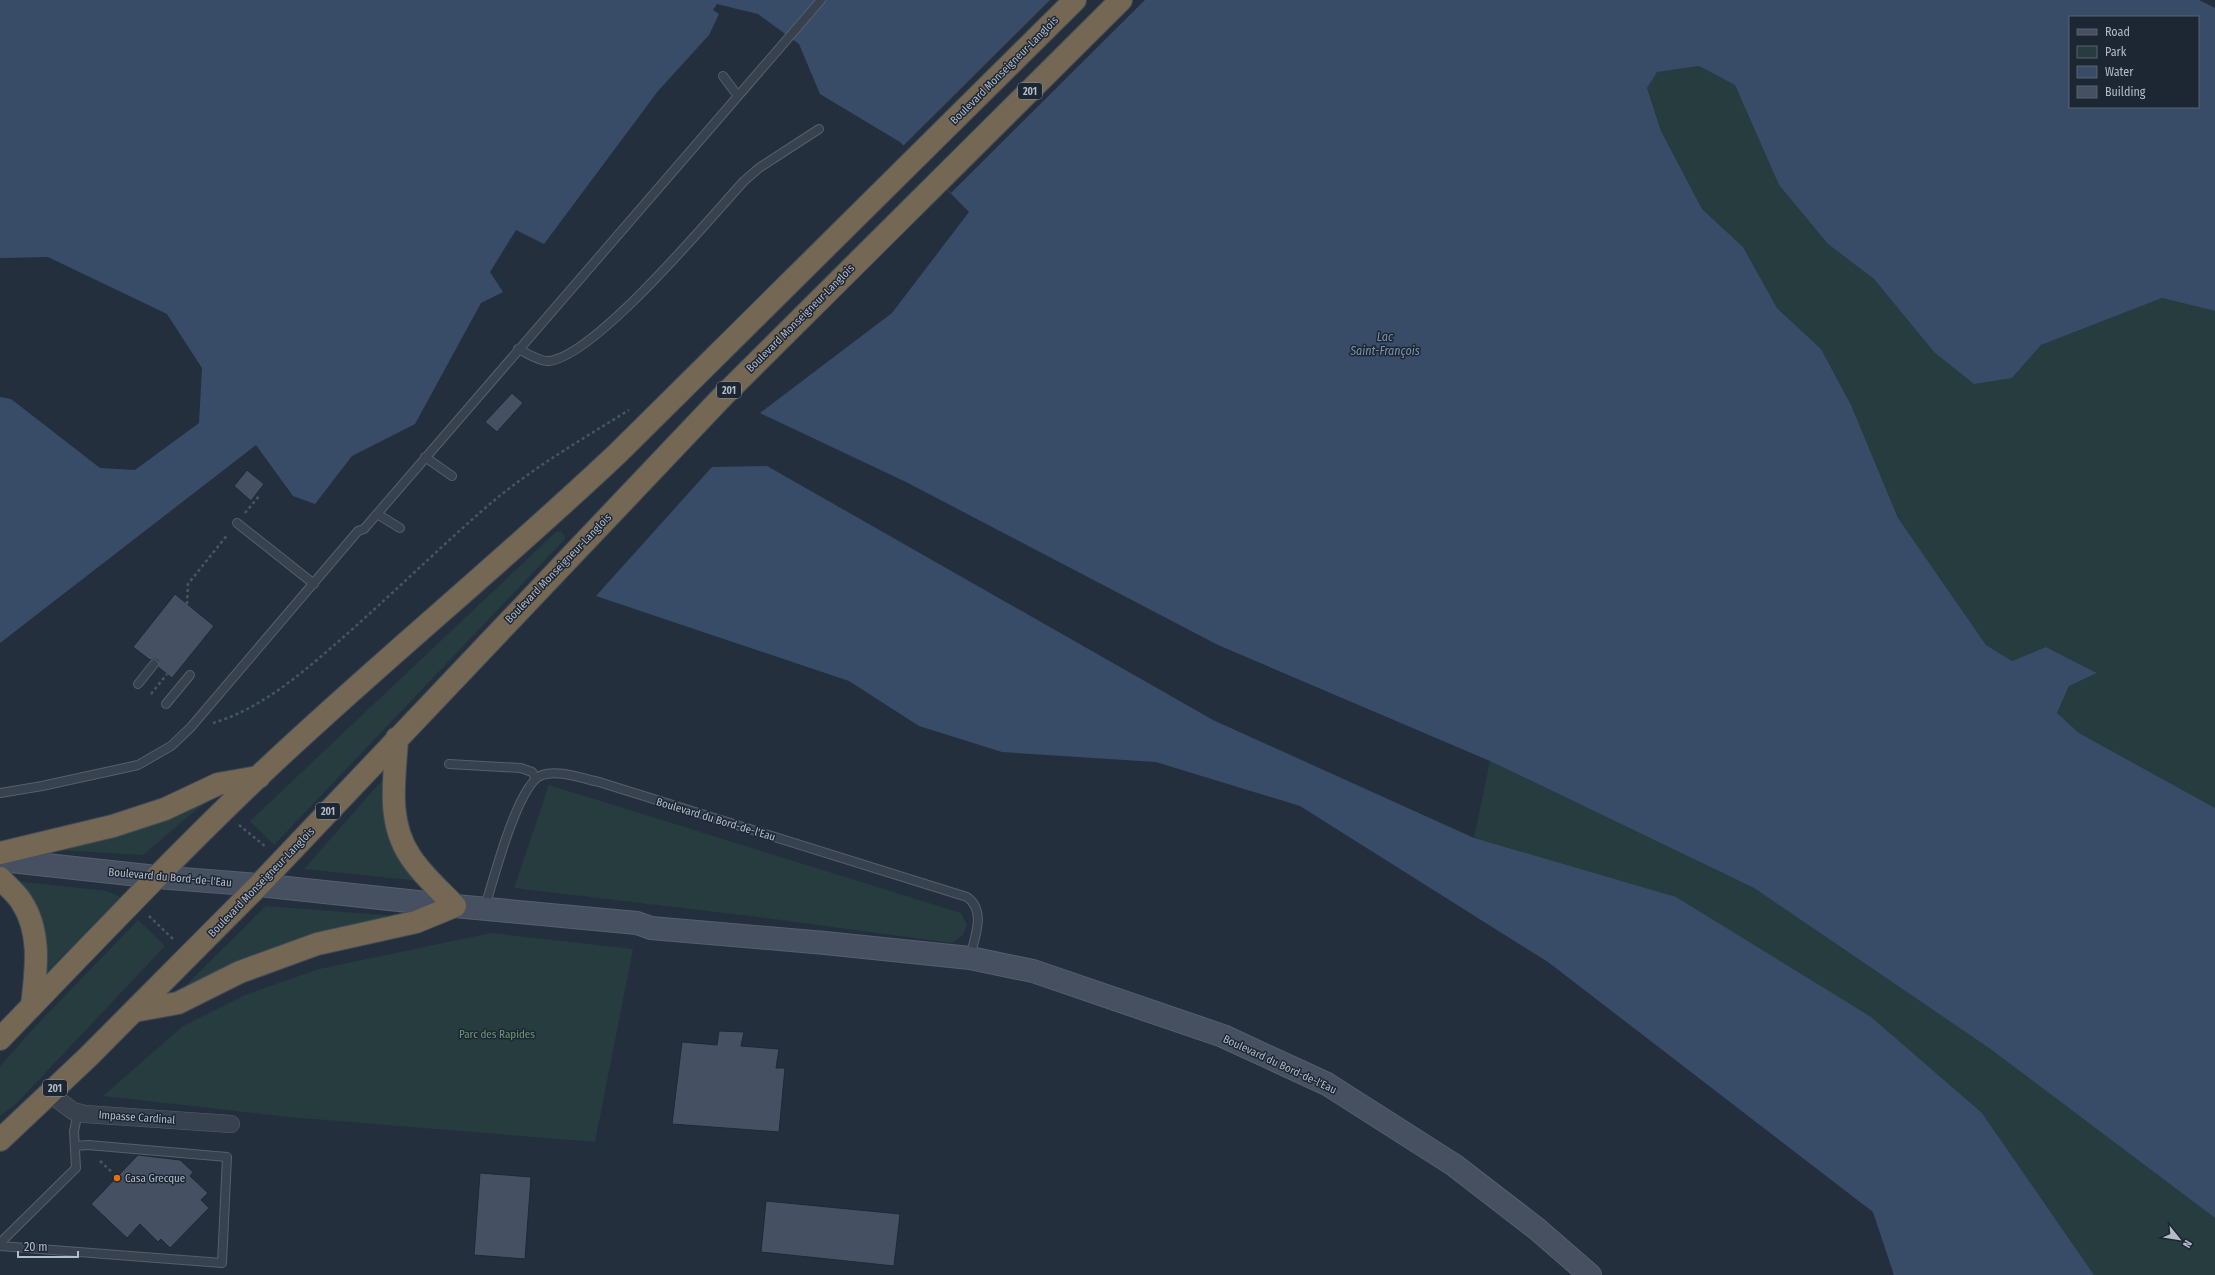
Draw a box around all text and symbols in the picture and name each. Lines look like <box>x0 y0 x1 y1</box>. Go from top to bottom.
street label: Boulevard Monseigneur-Langlois <box>948 14 1061 127</box>
legend <box>2069 16 2199 108</box>
text: Road <box>2105 25 2130 39</box>
text: Park <box>2105 45 2127 59</box>
text: Water <box>2105 65 2134 79</box>
road number: 201 <box>1018 83 1042 99</box>
text: Building <box>2105 85 2146 99</box>
street label: Boulevard Monseigneur-Langlois <box>744 262 857 375</box>
water label: Lac Saint-François <box>1349 330 1420 358</box>
road number: 201 <box>717 382 741 398</box>
street label: Boulevard Monseigneur-Langlois <box>503 511 614 626</box>
street label: Boulevard du Bord-de-l'Eau <box>655 795 777 844</box>
road number: 201 <box>316 803 340 819</box>
street label: Boulevard Monseigneur-Langlois <box>206 825 317 940</box>
street label: Boulevard du Bord-de-l'Eau <box>108 866 232 889</box>
park label: Parc des Rapides <box>459 1028 535 1041</box>
street label: Boulevard du Bord-de-l'Eau <box>1221 1032 1339 1097</box>
road number: 201 <box>43 1080 67 1096</box>
street label: Impasse Cardinal <box>98 1108 176 1127</box>
place label: Casa Grecque <box>125 1172 185 1185</box>
marker: Casa Grecque <box>112 1173 122 1183</box>
north arrow <box>2159 1219 2199 1259</box>
scale bar <box>18 1233 78 1259</box>
text: N <box>2180 1238 2195 1250</box>
text: 20 m <box>24 1240 48 1254</box>

